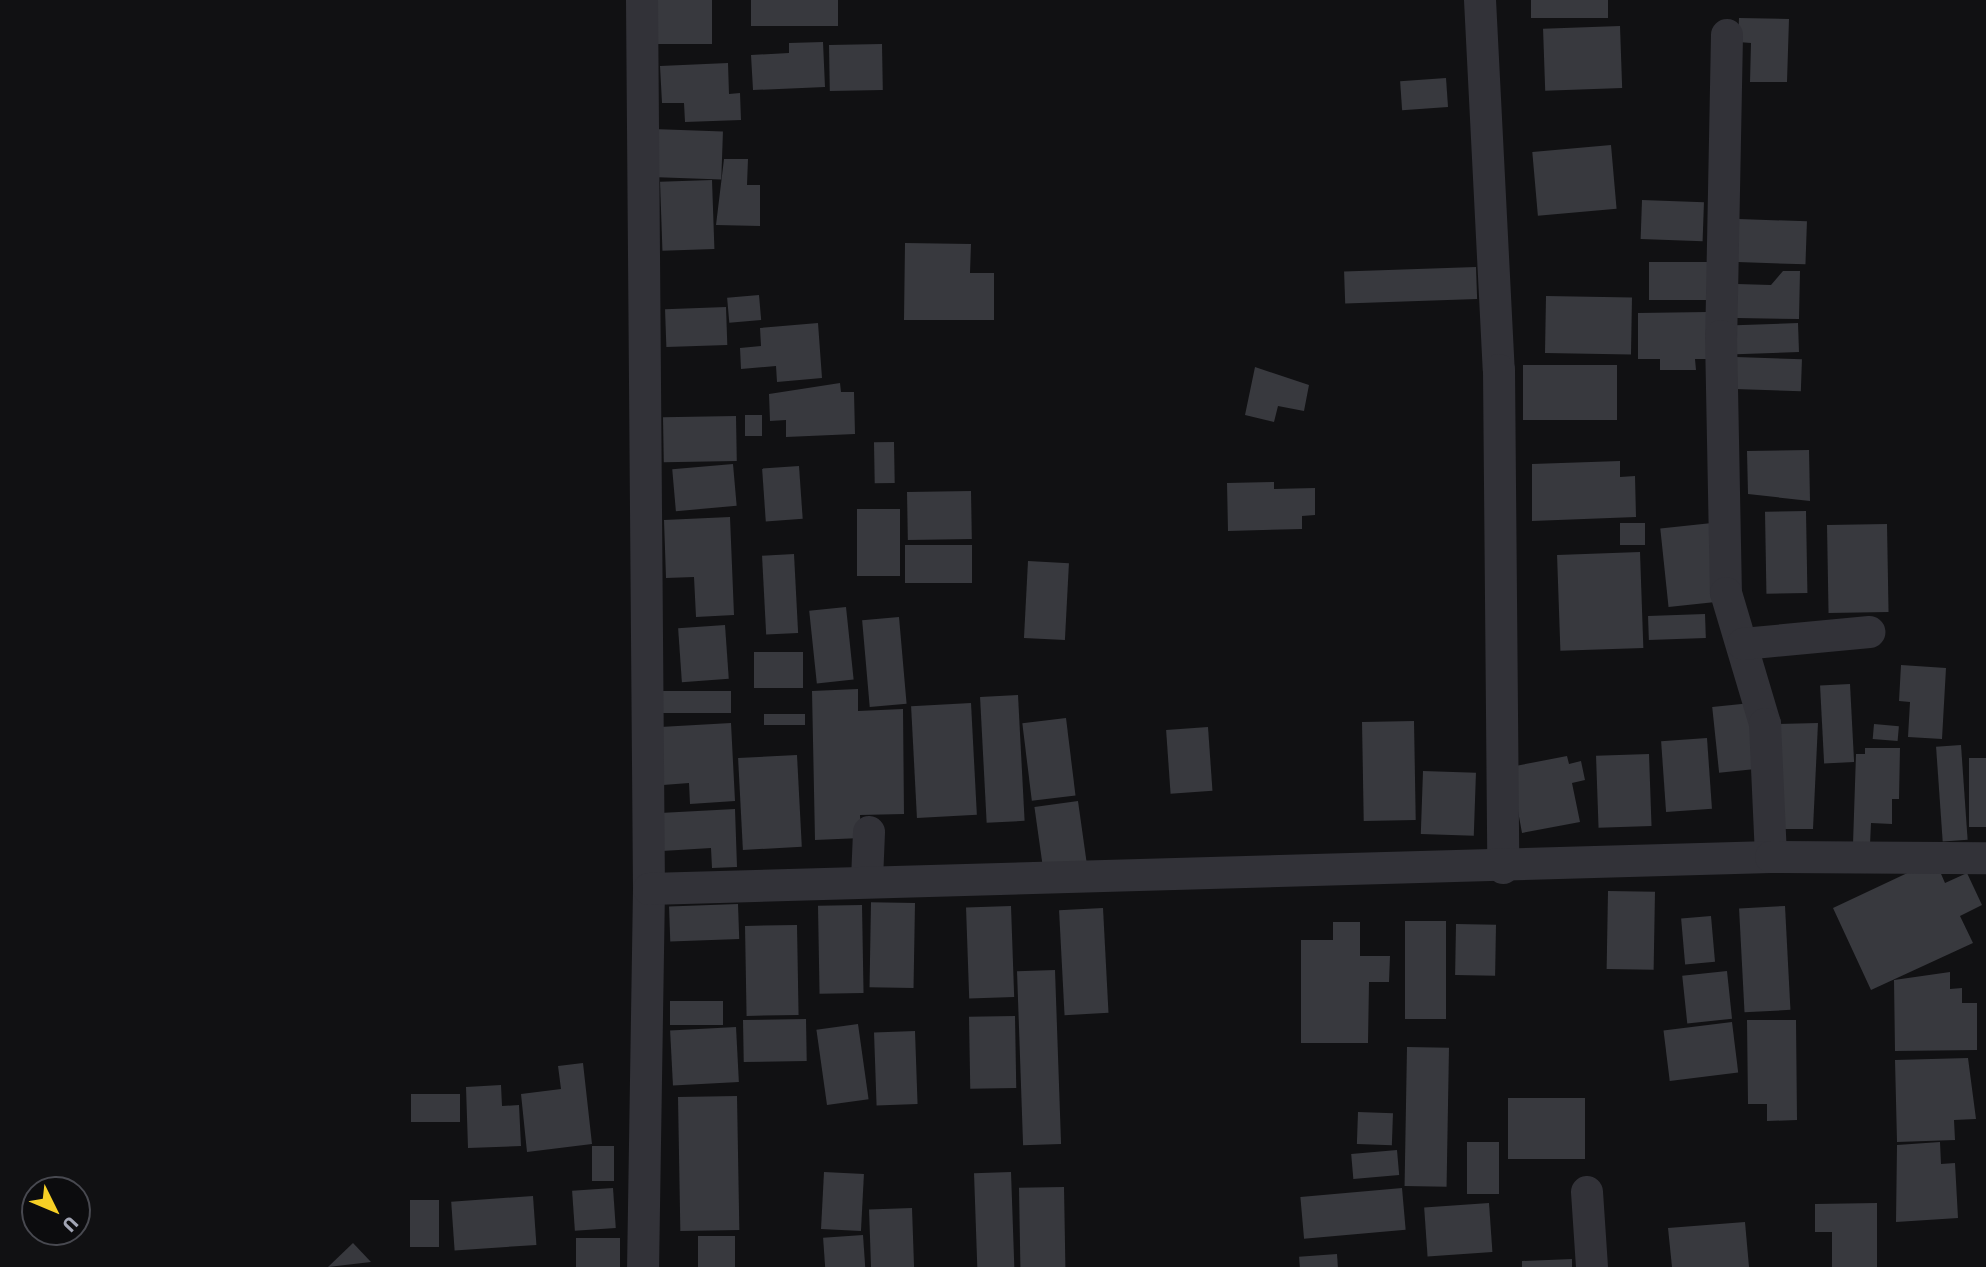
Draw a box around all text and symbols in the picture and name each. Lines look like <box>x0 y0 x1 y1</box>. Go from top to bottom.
north arrow <box>21 1176 91 1246</box>
text: U <box>58 1212 83 1237</box>

